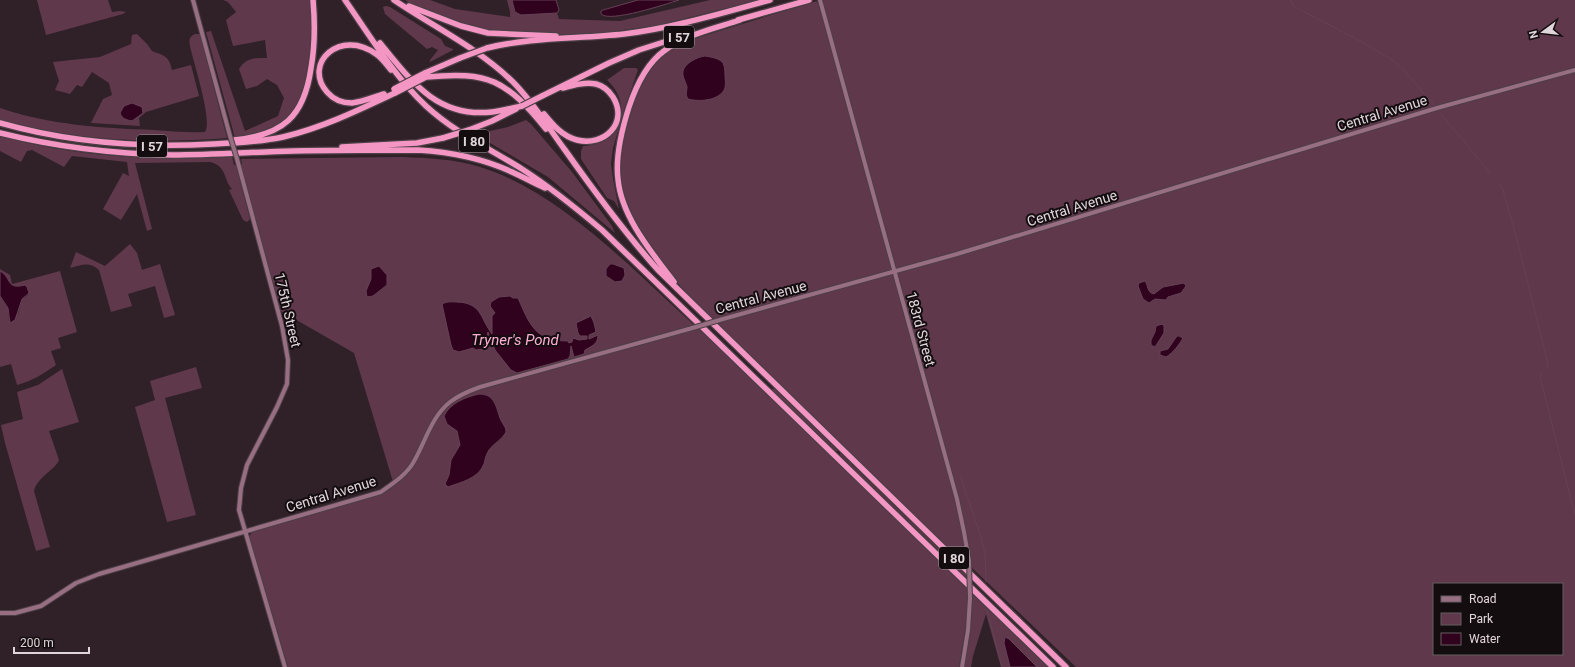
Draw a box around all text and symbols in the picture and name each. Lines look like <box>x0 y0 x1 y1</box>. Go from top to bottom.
north arrow <box>1523 12 1563 52</box>
road number: I 57 <box>664 26 694 48</box>
text: N <box>1526 29 1541 40</box>
street label: Central Avenue <box>1335 92 1429 134</box>
road number: I 80 <box>459 130 489 152</box>
road number: I 57 <box>137 135 167 157</box>
street label: Central Avenue <box>1025 187 1119 229</box>
street label: 175th Street <box>272 271 304 349</box>
street label: Central Avenue <box>714 277 808 317</box>
street label: 183rd Street <box>903 290 939 368</box>
water label: Tryner's Pond <box>471 331 560 349</box>
street label: Central Avenue <box>284 473 378 515</box>
road number: I 80 <box>939 547 969 569</box>
legend <box>1433 583 1563 655</box>
text: Road <box>1469 592 1497 606</box>
text: Park <box>1469 612 1494 626</box>
scale bar <box>14 629 89 655</box>
text: Water <box>1469 632 1500 646</box>
text: 200 m <box>20 636 54 650</box>

